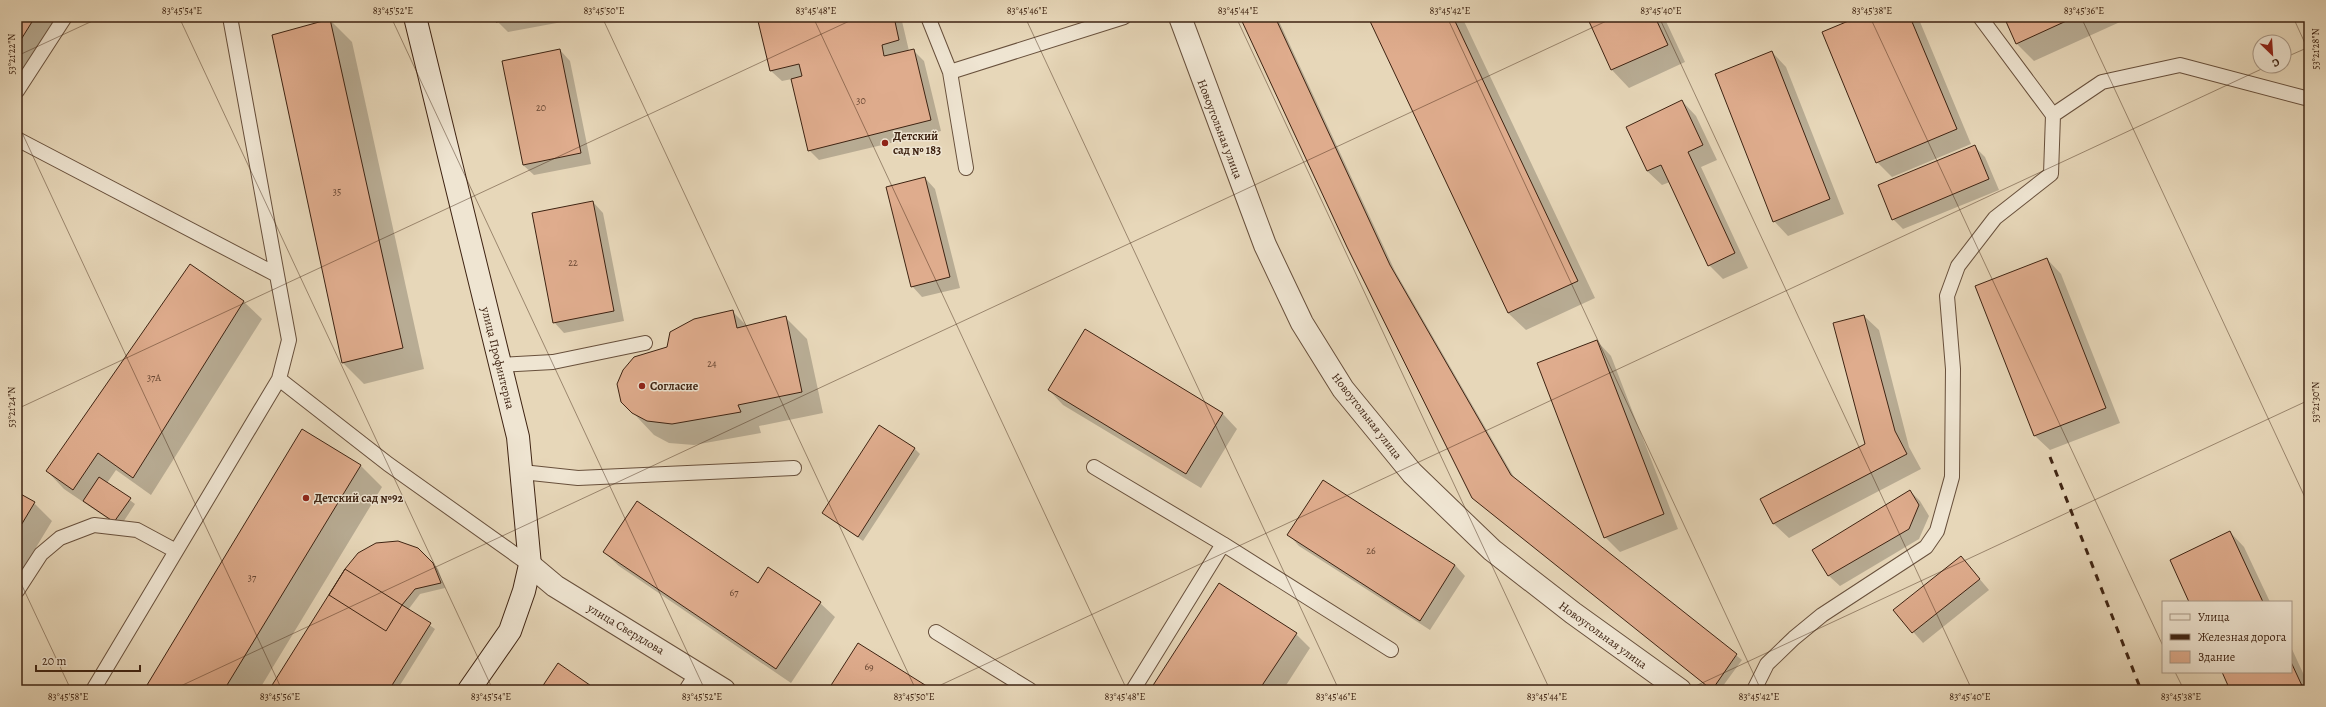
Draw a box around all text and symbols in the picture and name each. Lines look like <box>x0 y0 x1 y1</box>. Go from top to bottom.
text: 83°45'54"E <box>162 4 202 17</box>
text: 83°45'52"E <box>373 4 413 17</box>
text: 83°45'50"E <box>583 4 625 17</box>
text: 83°45'48"E <box>796 4 837 17</box>
text: 83°45'46"E <box>1007 4 1047 17</box>
text: 83°45'44"E <box>1218 4 1258 17</box>
text: 83°45'42"E <box>1430 4 1470 17</box>
text: 83°45'40"E <box>1640 4 1682 17</box>
text: 83°45'38"E <box>1852 4 1892 17</box>
text: 83°45'36"E <box>2064 4 2104 17</box>
text: 53°21'28"N <box>2309 28 2322 70</box>
text: 53°21'22"N <box>5 33 18 75</box>
north arrow <box>2252 34 2292 74</box>
text: С <box>2270 54 2282 71</box>
street label: Новоугольная улица <box>1194 77 1247 182</box>
house number: 30 <box>856 94 866 107</box>
house number: 20 <box>536 101 546 114</box>
place label: Детский сад № 183 <box>893 128 941 158</box>
marker: Детский сад № 183 <box>880 138 890 148</box>
house number: 35 <box>333 185 341 198</box>
house number: 22 <box>568 256 578 269</box>
street label: улица Профинтерна <box>477 304 519 411</box>
house number: 24 <box>707 357 717 370</box>
street label: Новоугольная улица <box>1328 370 1406 463</box>
house number: 37А <box>147 371 161 384</box>
place label: Согласие <box>650 378 699 394</box>
marker: Согласие <box>637 381 647 391</box>
text: 53°21'30"N <box>2309 381 2322 423</box>
text: 53°21'24"N <box>5 387 18 427</box>
place label: Детский сад №92 <box>314 490 404 506</box>
marker: Детский сад №92 <box>301 493 311 503</box>
house number: 26 <box>1366 544 1376 557</box>
house number: 37 <box>248 571 257 584</box>
house number: 67 <box>730 586 739 599</box>
street label: Новоугольная улица <box>1556 598 1651 673</box>
street label: улица Свердлова <box>584 599 668 658</box>
legend <box>2162 601 2292 673</box>
text: Улица <box>2198 609 2230 625</box>
text: Железная дорога <box>2198 629 2287 645</box>
scale bar <box>36 647 140 673</box>
text: Здание <box>2198 649 2235 665</box>
text: 20 m <box>42 653 66 669</box>
house number: 69 <box>864 660 874 673</box>
text: 83°45'58"E <box>48 690 88 703</box>
text: 83°45'56"E <box>260 690 300 703</box>
text: 83°45'54"E <box>471 690 511 703</box>
text: 83°45'52"E <box>682 690 722 703</box>
text: 83°45'50"E <box>893 690 935 703</box>
text: 83°45'48"E <box>1105 690 1146 703</box>
text: 83°45'46"E <box>1316 690 1356 703</box>
text: 83°45'44"E <box>1527 690 1567 703</box>
text: 83°45'42"E <box>1739 690 1779 703</box>
text: 83°45'40"E <box>1949 690 1991 703</box>
text: 83°45'38"E <box>2161 690 2201 703</box>

